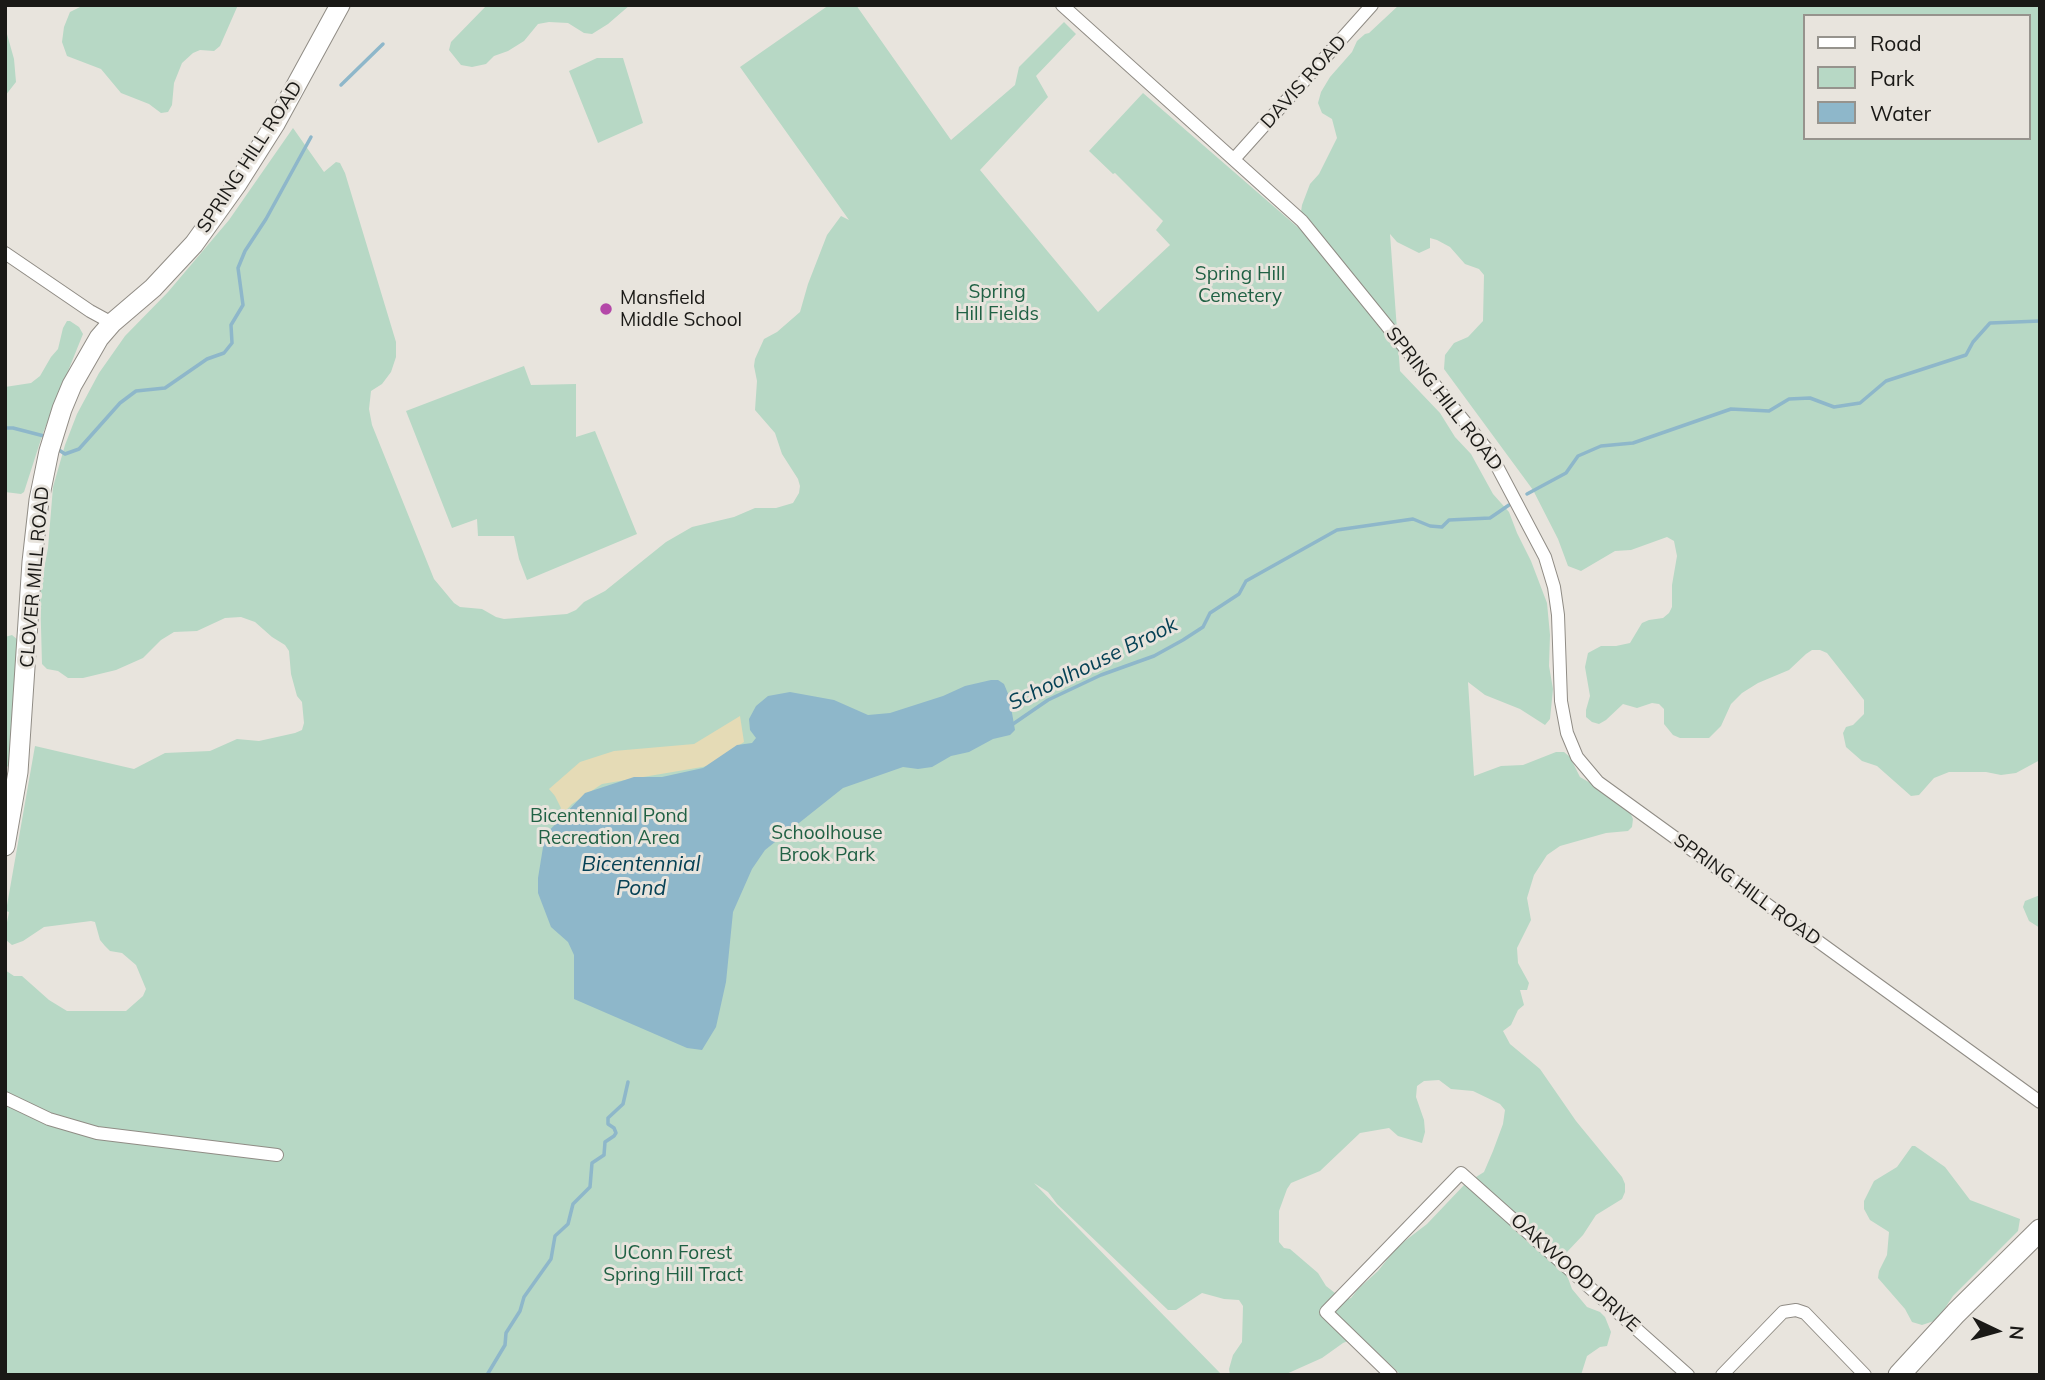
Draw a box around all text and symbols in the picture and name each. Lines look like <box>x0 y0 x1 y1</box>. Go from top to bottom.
legend <box>1804 14 2031 140</box>
text: Road <box>1870 30 1921 56</box>
street label: DAVIS ROAD <box>1256 31 1352 133</box>
text: Park <box>1870 65 1914 91</box>
street label: SPRING HILL ROAD <box>192 77 308 237</box>
text: Water <box>1870 100 1931 126</box>
park label: Spring Hill Cemetery <box>1195 263 1285 307</box>
park label: Spring Hill Fields <box>955 281 1039 325</box>
place label: Mansfield Middle School <box>620 287 742 331</box>
marker: Mansfield Middle School <box>598 301 614 317</box>
street label: SPRING HILL ROAD <box>1381 323 1507 475</box>
street label: CLOVER MILL ROAD <box>16 485 54 669</box>
water label: Schoolhouse Brook <box>1004 612 1182 716</box>
park label: Bicentennial Pond Recreation Area <box>530 805 688 849</box>
park label: Schoolhouse Brook Park <box>771 822 883 866</box>
street label: SPRING HILL ROAD <box>1669 829 1825 951</box>
water label: Bicentennial Pond <box>581 852 701 902</box>
street label: OAKWOOD DRIVE <box>1506 1209 1644 1337</box>
park label: UConn Forest Spring Hill Tract <box>603 1242 743 1286</box>
north arrow <box>1961 1296 2031 1366</box>
text: N <box>2004 1325 2030 1341</box>

